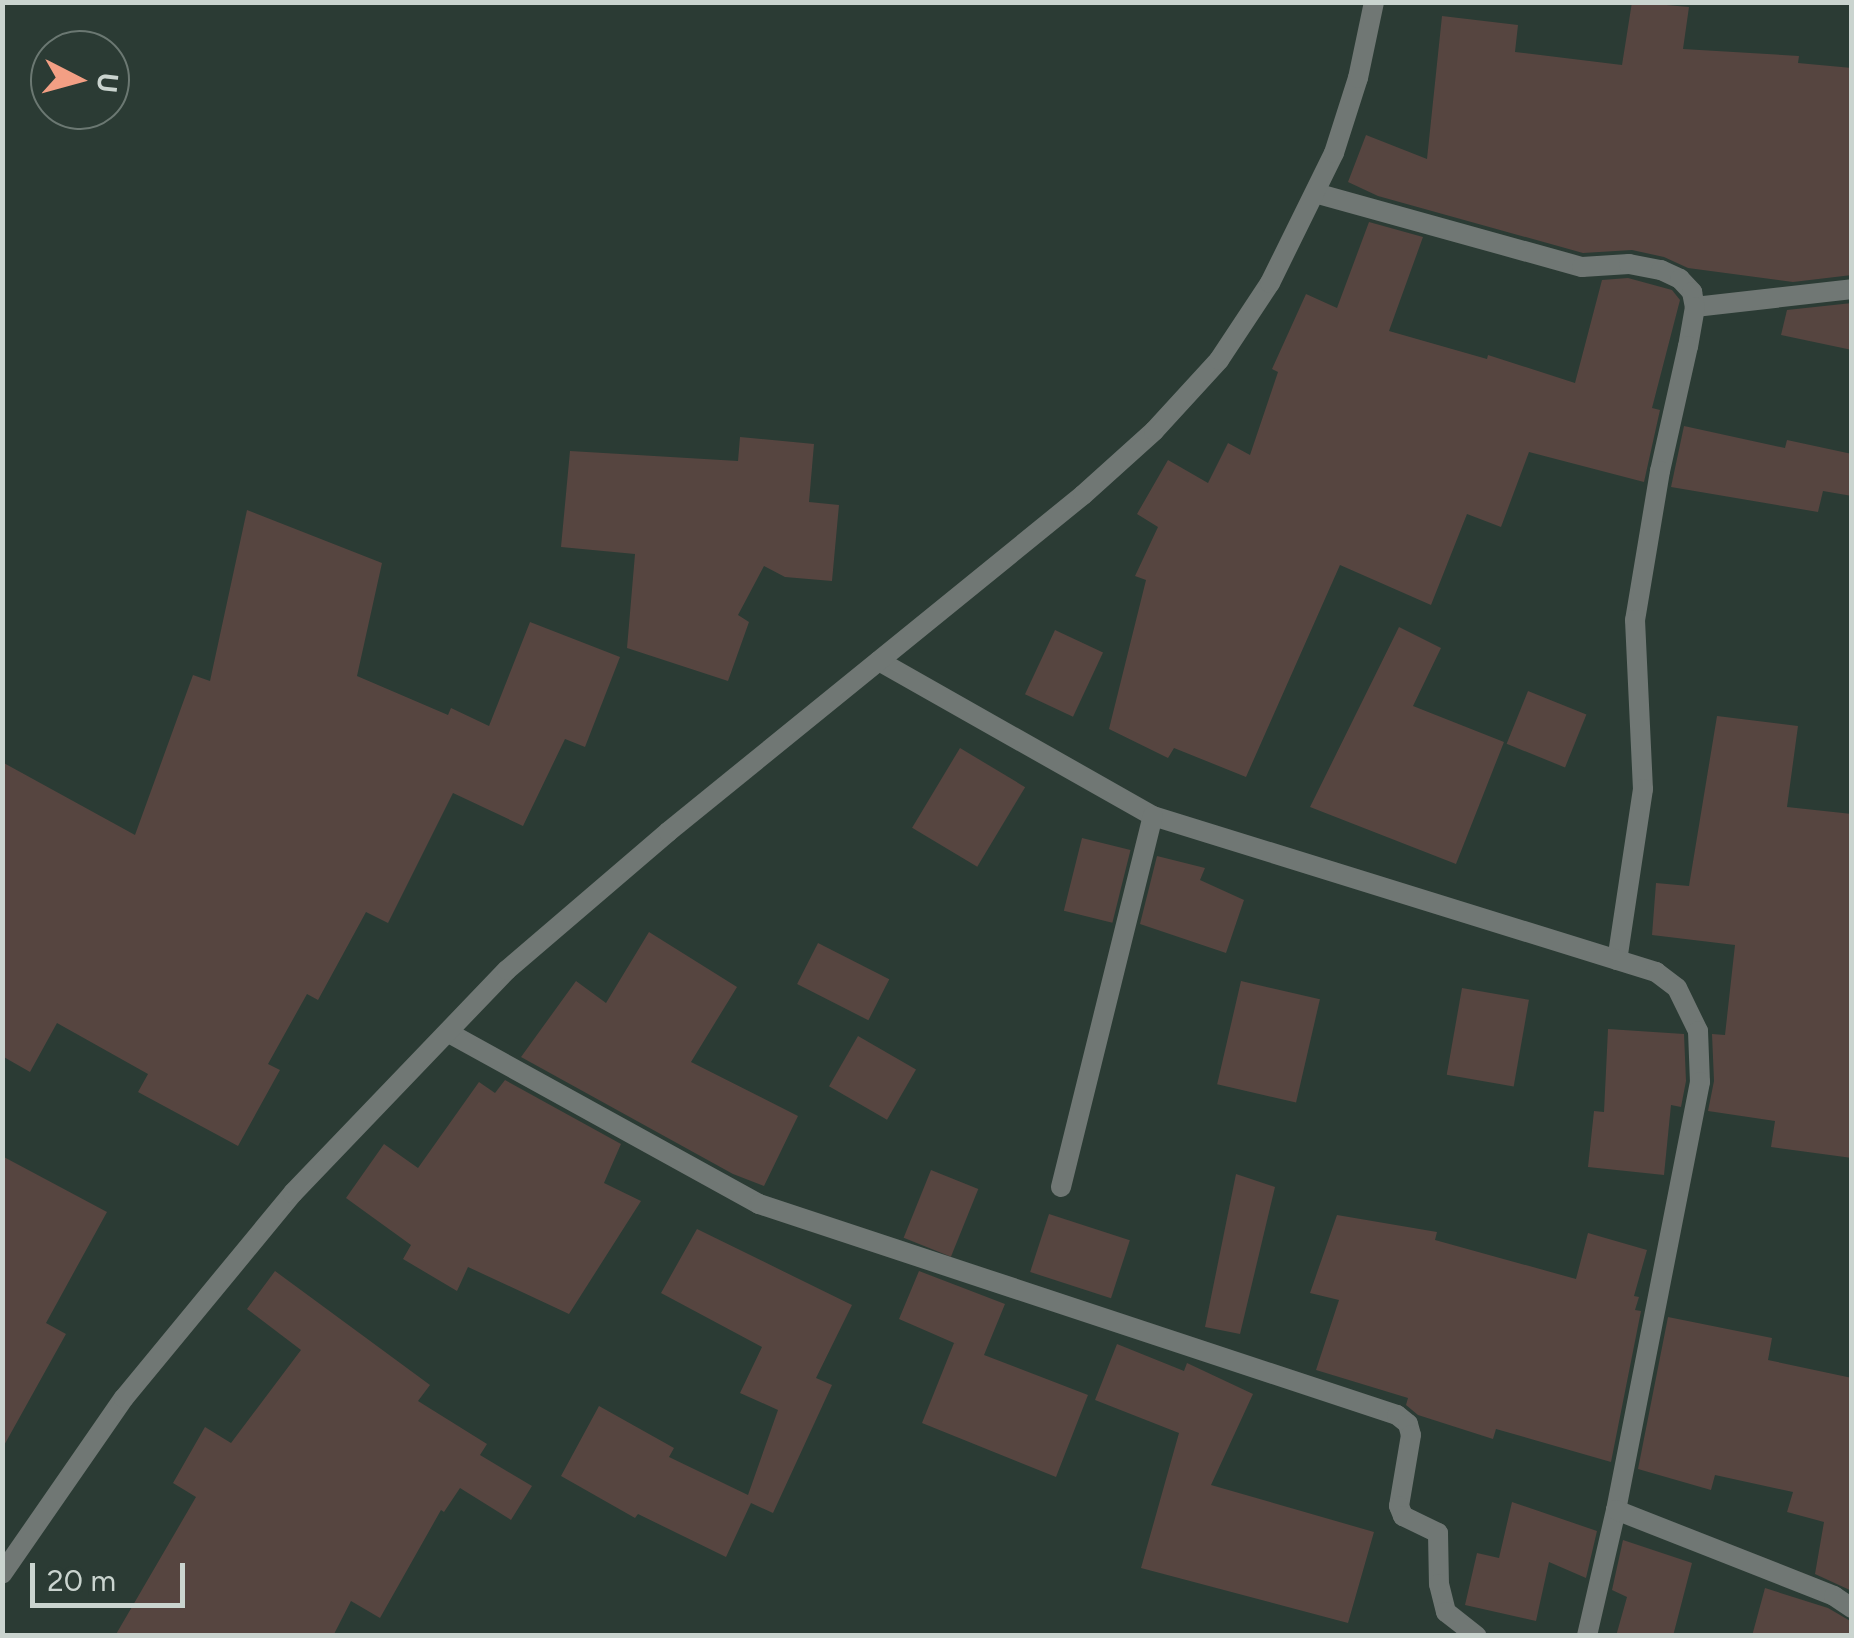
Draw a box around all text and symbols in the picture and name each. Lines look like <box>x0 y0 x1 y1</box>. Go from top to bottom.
north arrow <box>30 30 130 130</box>
text: U <box>90 71 126 95</box>
scale bar <box>35 1543 190 1605</box>
text: 20 m <box>47 1562 116 1599</box>

